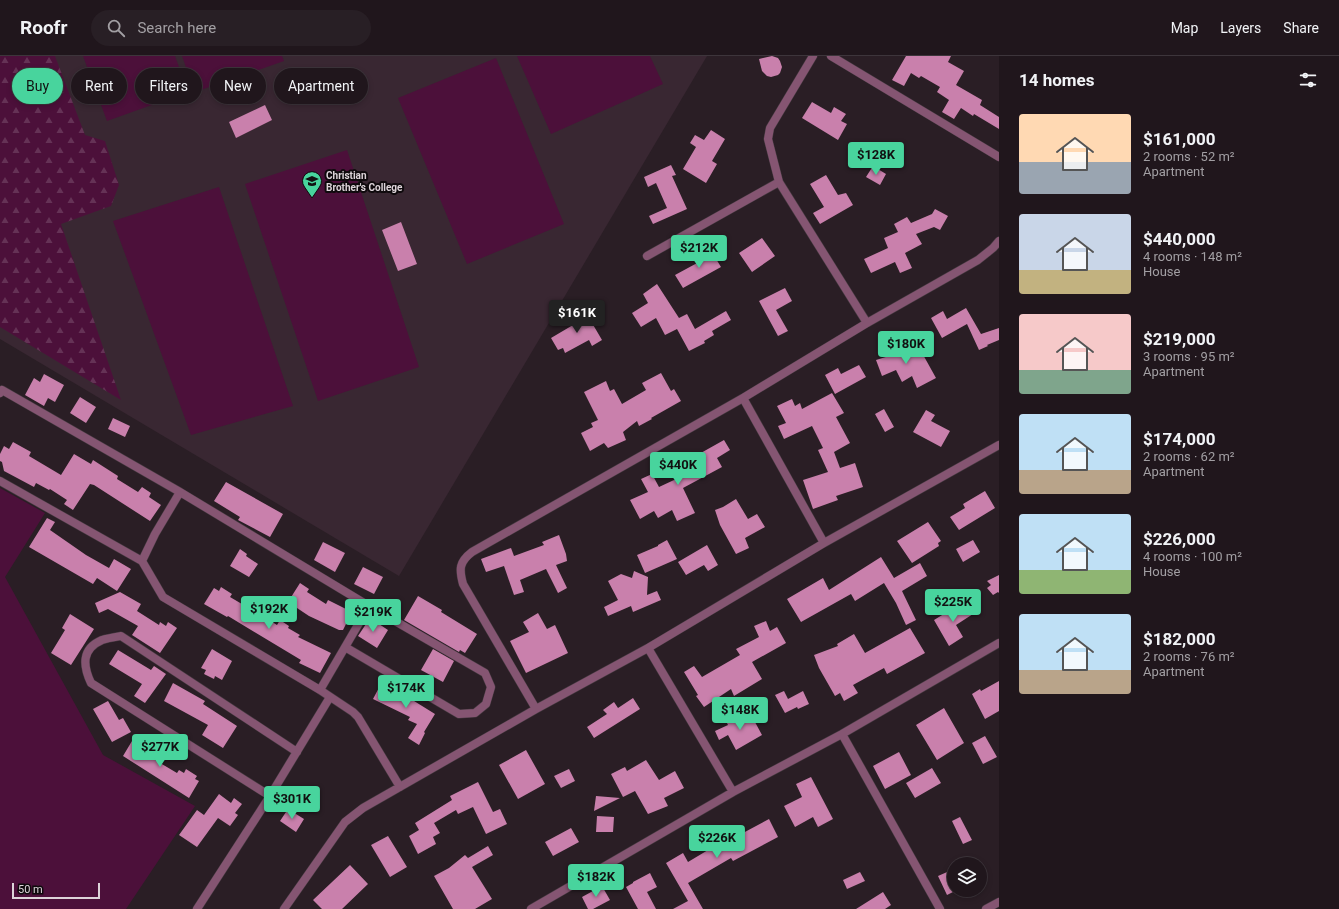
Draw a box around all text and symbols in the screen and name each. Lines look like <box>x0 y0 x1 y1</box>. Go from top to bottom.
search box <box>91 10 371 46</box>
text: Roofr <box>20 16 67 39</box>
icon: search <box>105 17 127 39</box>
text: Search here <box>137 19 216 37</box>
text: Map <box>1171 20 1198 36</box>
text: Layers <box>1220 20 1261 36</box>
text: Share <box>1283 20 1319 36</box>
chip: Buy <box>12 68 63 104</box>
chip: Rent <box>71 68 127 104</box>
chip: Filters <box>135 68 202 104</box>
chip: New <box>210 68 266 104</box>
chip: Apartment <box>274 68 368 104</box>
icon: filters <box>1297 69 1319 91</box>
text: 14 homes <box>1019 70 1095 90</box>
text: $161,000 <box>1143 129 1215 149</box>
icon: home <box>1051 130 1099 178</box>
pin: $128K <box>848 142 904 176</box>
text: $128K <box>857 147 895 162</box>
text: 2 rooms · 52 m² <box>1143 149 1235 164</box>
text: Apartment <box>1143 164 1205 179</box>
school or university icon: Christian Brother's College <box>301 170 323 198</box>
place label: Christian Brother's College <box>326 170 403 193</box>
text: $440,000 <box>1143 229 1215 249</box>
icon: home <box>1051 230 1099 278</box>
pin: $212K <box>671 235 727 269</box>
text: $212K <box>680 240 718 255</box>
text: 4 rooms · 148 m² <box>1143 249 1242 264</box>
text: House <box>1143 264 1180 279</box>
pin: $161K <box>549 300 605 334</box>
text: $161K <box>558 305 596 320</box>
text: $219,000 <box>1143 329 1215 349</box>
icon: home <box>1051 330 1099 378</box>
pin: $180K <box>878 331 934 365</box>
text: $180K <box>887 336 925 351</box>
text: 3 rooms · 95 m² <box>1143 349 1235 364</box>
text: Apartment <box>1143 364 1205 379</box>
text: $174,000 <box>1143 429 1215 449</box>
icon: home <box>1051 430 1099 478</box>
text: 2 rooms · 62 m² <box>1143 449 1235 464</box>
pin: $440K <box>650 452 706 486</box>
text: $440K <box>659 457 697 472</box>
text: Apartment <box>1143 464 1205 479</box>
text: $226,000 <box>1143 529 1215 549</box>
icon: home <box>1051 530 1099 578</box>
text: 4 rooms · 100 m² <box>1143 549 1242 564</box>
text: House <box>1143 564 1180 579</box>
pin: $225K <box>925 589 981 623</box>
text: $225K <box>934 594 972 609</box>
pin: $192K <box>241 596 297 630</box>
pin: $219K <box>345 599 401 633</box>
text: $192K <box>250 601 288 616</box>
text: $219K <box>354 604 392 619</box>
text: $182,000 <box>1143 629 1215 649</box>
icon: home <box>1051 630 1099 678</box>
text: 2 rooms · 76 m² <box>1143 649 1235 664</box>
text: Apartment <box>1143 664 1205 679</box>
pin: $174K <box>378 675 434 709</box>
text: $174K <box>387 680 425 695</box>
pin: $148K <box>712 697 768 731</box>
text: $148K <box>721 702 759 717</box>
pin: $277K <box>132 734 188 768</box>
text: $277K <box>141 739 179 754</box>
pin: $301K <box>264 786 320 820</box>
text: $301K <box>273 791 311 806</box>
pin: $226K <box>689 825 745 859</box>
text: $226K <box>698 830 736 845</box>
map controls <box>947 857 987 897</box>
button: layers <box>947 857 987 897</box>
pin: $182K <box>568 864 624 898</box>
text: $182K <box>577 869 615 884</box>
scale bar <box>12 881 100 900</box>
text: 50 m <box>18 883 43 896</box>

